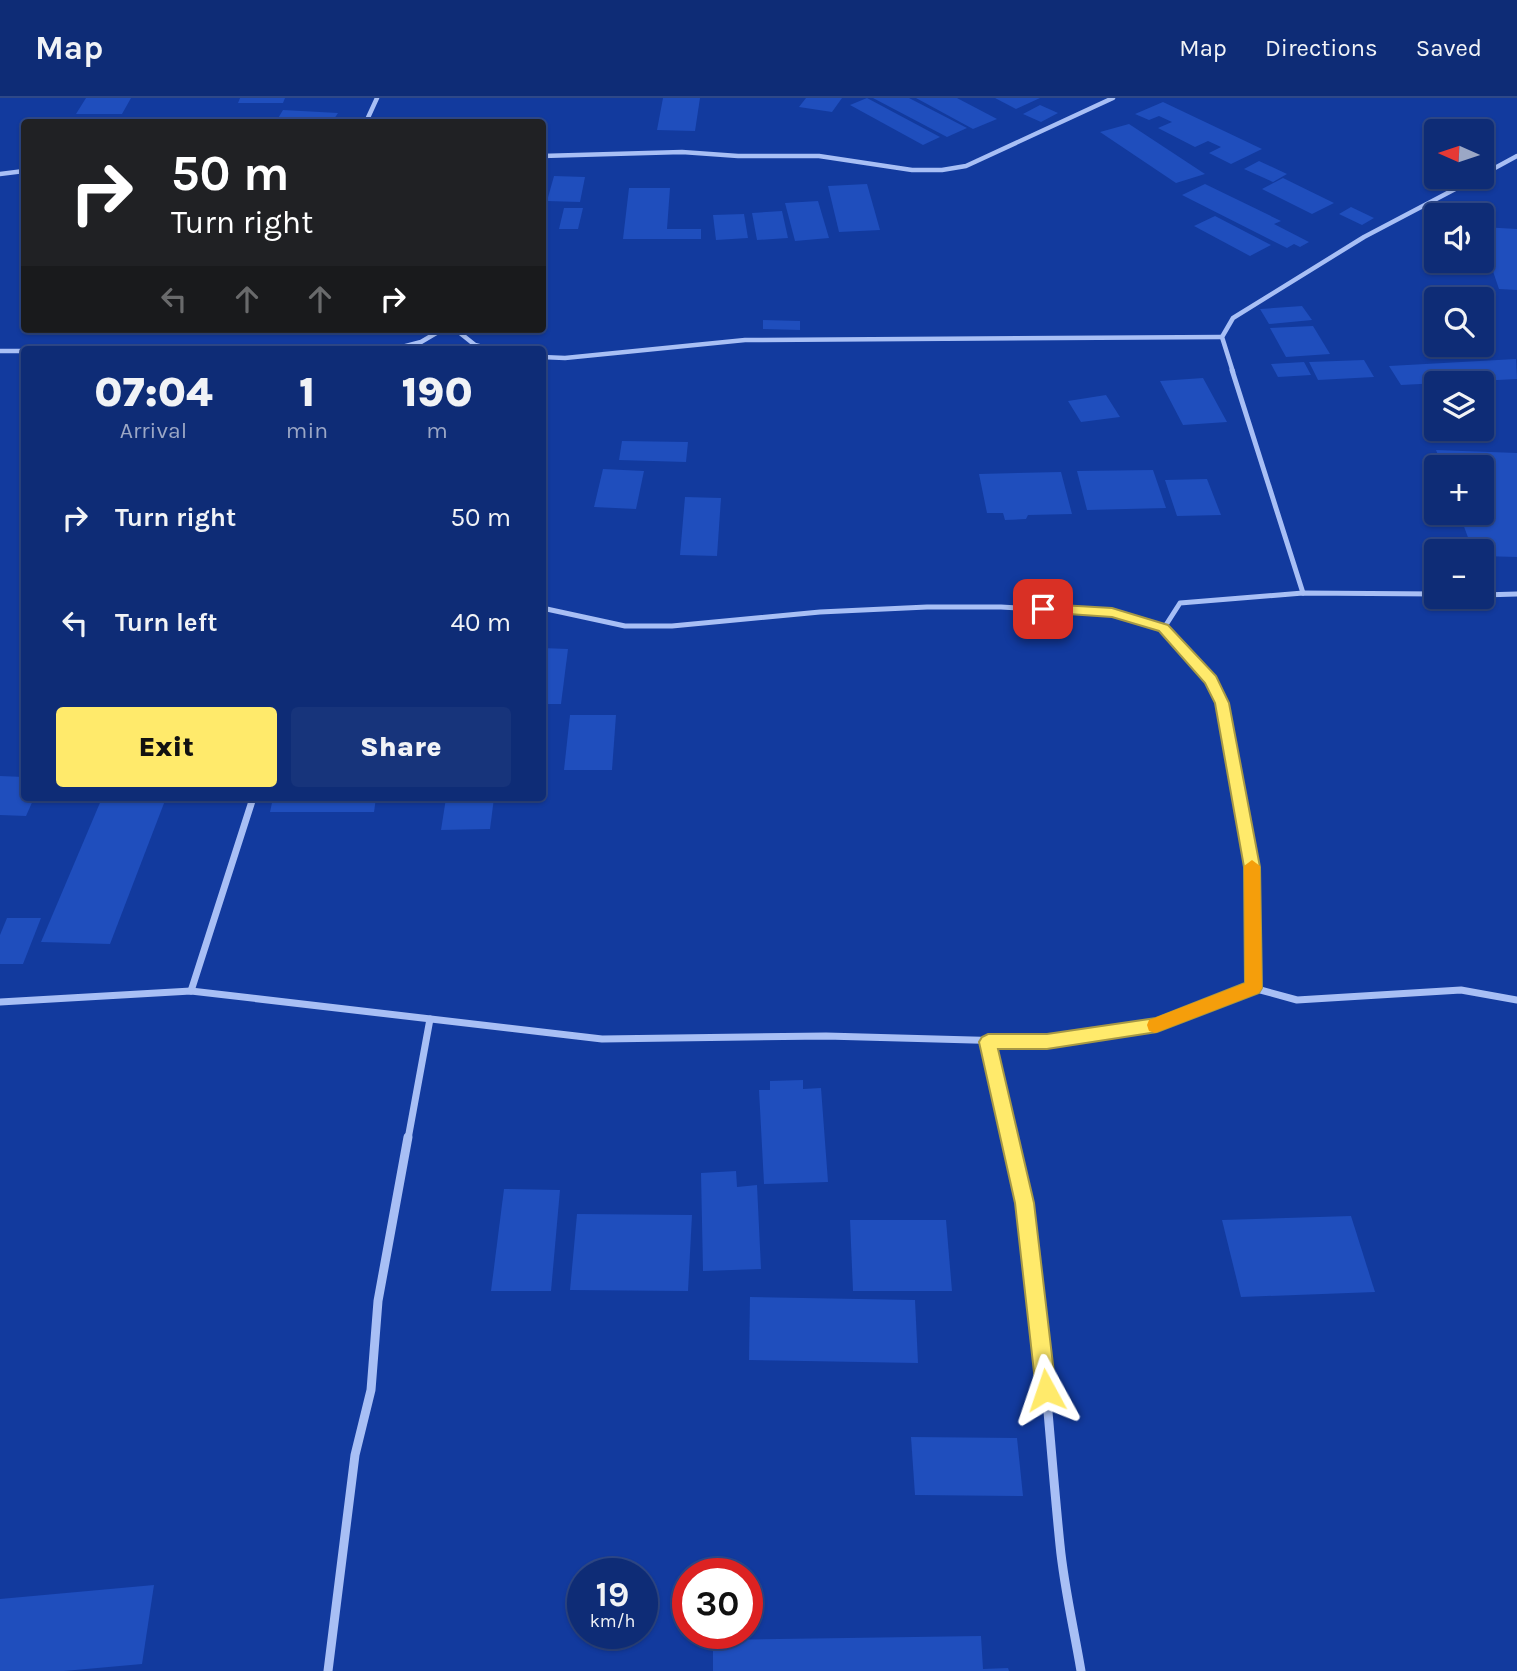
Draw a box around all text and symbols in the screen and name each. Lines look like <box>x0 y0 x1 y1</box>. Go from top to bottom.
text: Map <box>35 29 103 67</box>
text: Map <box>1179 34 1227 62</box>
text: Directions <box>1265 34 1378 62</box>
text: Saved <box>1416 34 1482 62</box>
north arrow <box>1424 119 1494 189</box>
map controls <box>1424 119 1494 609</box>
text: 50 m <box>171 145 289 202</box>
icon: right <box>56 147 147 238</box>
button: sound <box>1424 203 1494 273</box>
text: Turn right <box>171 204 313 241</box>
icon: left <box>155 280 193 318</box>
icon: ahead <box>228 280 266 318</box>
icon: ahead <box>301 280 339 318</box>
icon: right <box>374 280 412 318</box>
button: search <box>1424 287 1494 357</box>
text: 07:04 <box>94 367 213 417</box>
text: 1 <box>299 367 315 417</box>
text: 190 <box>401 367 473 417</box>
button: layers <box>1424 371 1494 441</box>
text: Arrival <box>120 417 187 444</box>
text: min <box>286 417 328 444</box>
text: m <box>426 417 448 444</box>
button: + <box>1424 455 1494 525</box>
icon: right <box>56 499 94 537</box>
text: Turn right <box>115 502 236 533</box>
text: 50 m <box>450 502 511 533</box>
button: − <box>1424 539 1494 609</box>
pin <box>1013 579 1073 639</box>
icon: arrive <box>1024 590 1062 628</box>
icon: left <box>56 604 94 642</box>
text: Turn left <box>115 607 217 638</box>
text: 40 m <box>451 607 511 638</box>
button: Exit <box>56 707 277 787</box>
button: Share <box>291 707 511 787</box>
position arrow <box>1009 1353 1083 1427</box>
speed limit sign: 30 <box>672 1558 763 1649</box>
text: 19 <box>596 1574 629 1615</box>
text: km/h <box>590 1610 635 1632</box>

